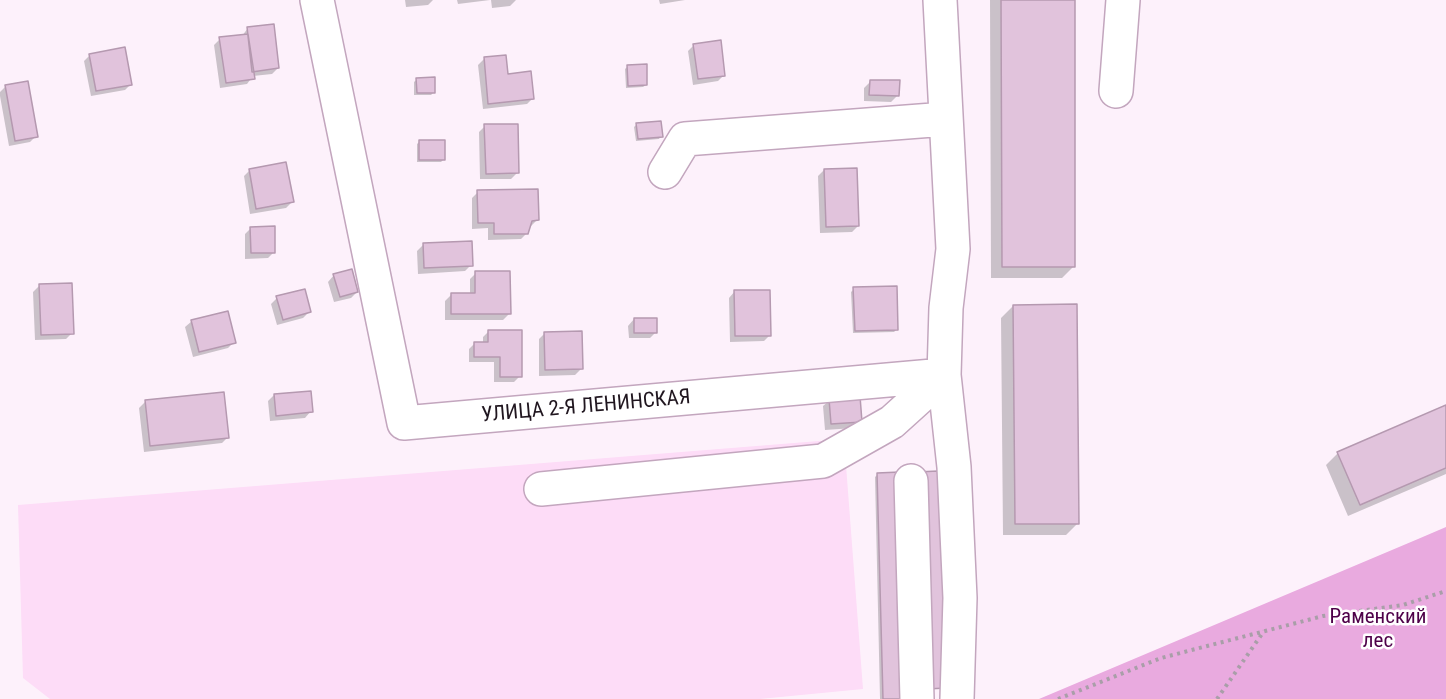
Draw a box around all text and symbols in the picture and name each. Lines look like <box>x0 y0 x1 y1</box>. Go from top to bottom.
street label: УЛИЦА 2-Я ЛЕНИНСКАЯ <box>480 385 692 429</box>
park label: Раменский лес <box>1330 605 1426 655</box>

